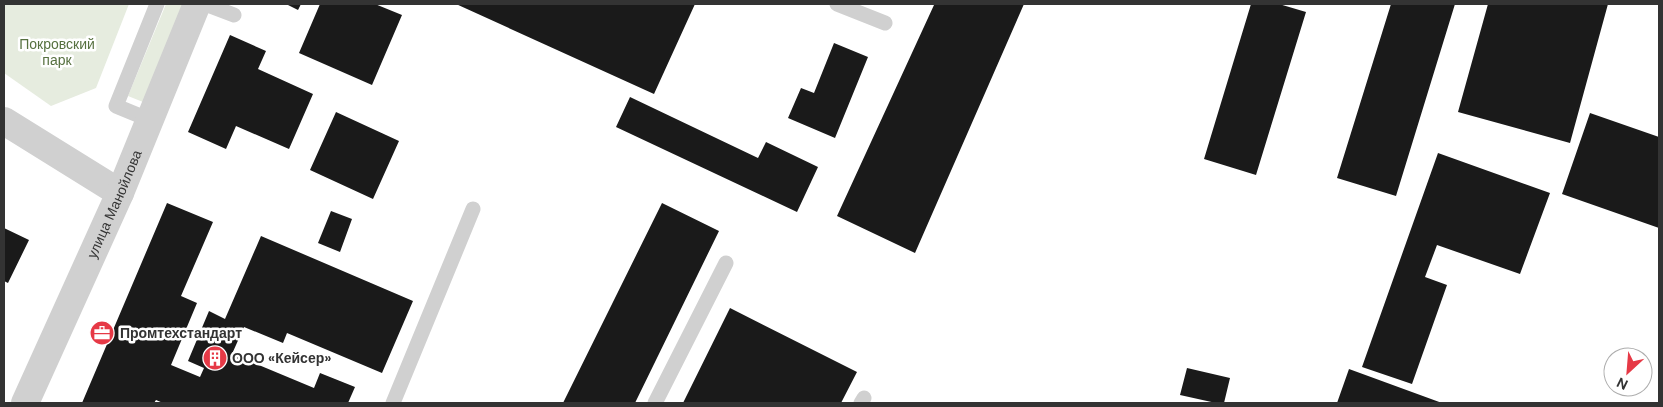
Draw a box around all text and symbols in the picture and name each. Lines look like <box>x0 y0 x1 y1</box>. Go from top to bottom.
park label: Покровский парк <box>19 35 95 69</box>
street label: улица Манойлова <box>83 147 146 261</box>
office icon: Промтехстандарт <box>89 320 115 346</box>
place label: Промтехстандарт <box>120 324 242 342</box>
building icon: ООО «Кейсер» <box>202 345 228 371</box>
north arrow <box>1603 347 1653 397</box>
place label: ООО «Кейсер» <box>232 349 331 367</box>
text: N <box>1614 373 1631 394</box>

